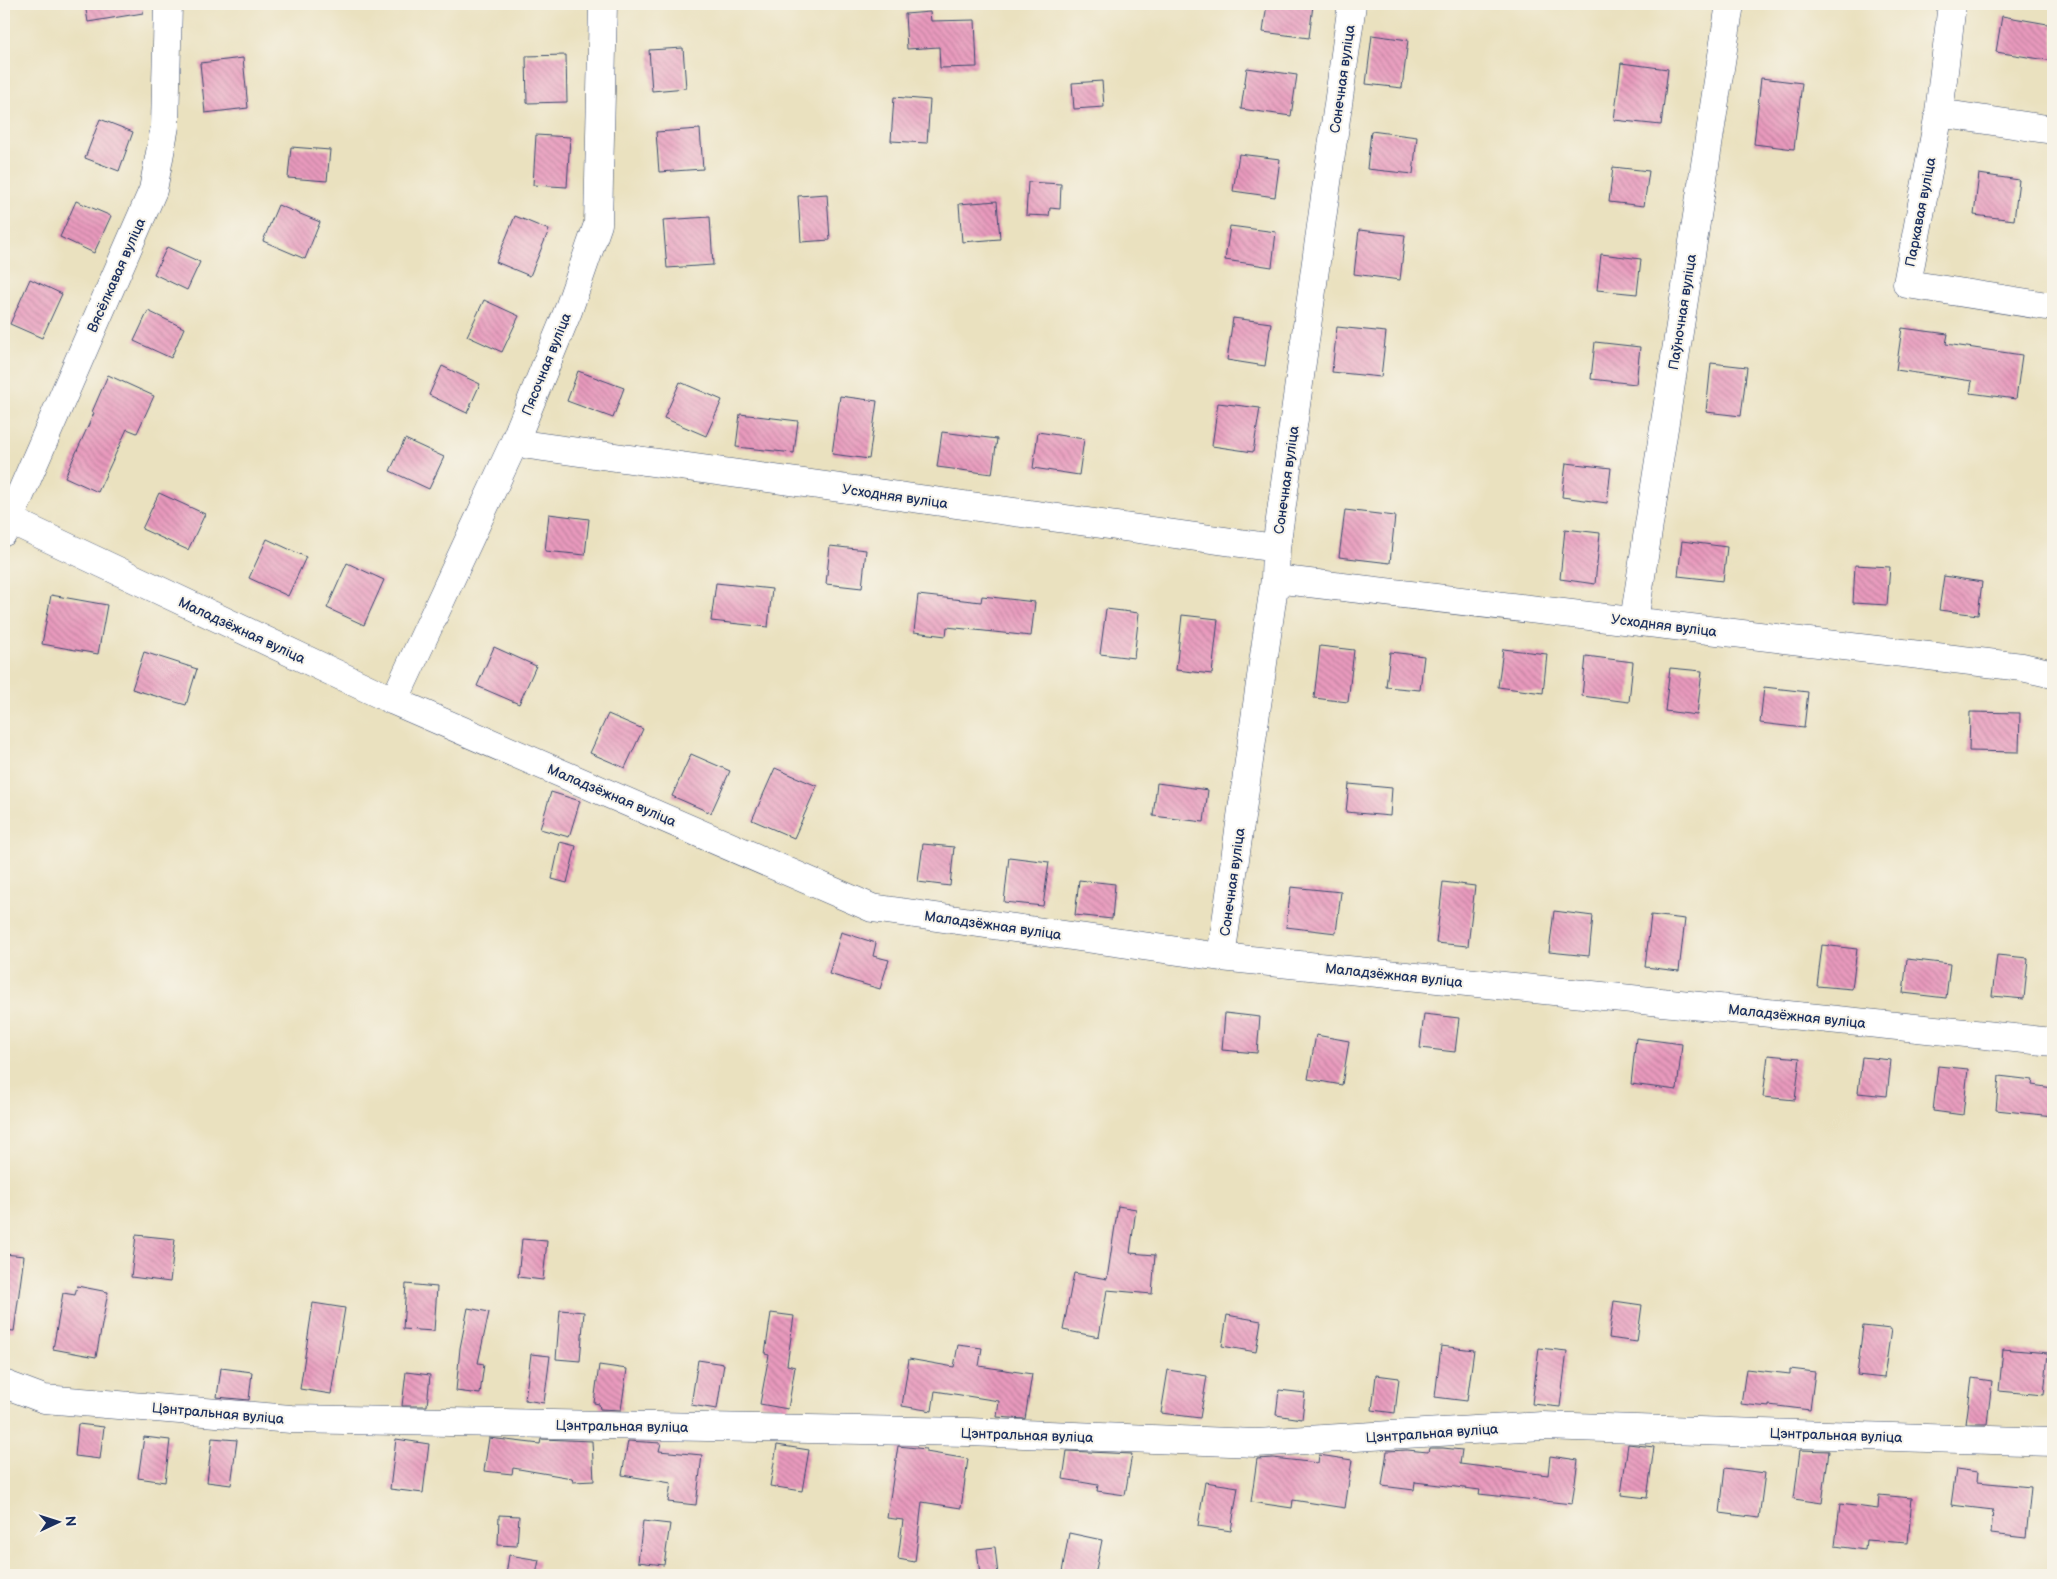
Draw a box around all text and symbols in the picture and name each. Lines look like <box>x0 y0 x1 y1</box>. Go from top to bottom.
street label: Сонечная вуліца <box>1326 23 1359 134</box>
street label: Паркавая вуліца <box>1902 155 1940 268</box>
street label: Вясёлкавая вуліца <box>84 215 150 335</box>
street label: Паўночная вуліца <box>1665 252 1700 371</box>
street label: Пясочная вуліца <box>518 310 575 418</box>
street label: Сонечная вуліца <box>1270 424 1303 535</box>
street label: Усходняя вуліца <box>841 481 950 512</box>
street label: Маладзёжная вуліца <box>176 594 309 668</box>
street label: Усходняя вуліца <box>1610 611 1719 641</box>
street label: Маладзёжная вуліца <box>545 761 679 831</box>
street label: Сонечная вуліца <box>1216 826 1249 937</box>
street label: Маладзёжная вуліца <box>923 907 1063 944</box>
street label: Маладзёжная вуліца <box>1324 960 1464 991</box>
street label: Маладзёжная вуліца <box>1727 1001 1867 1032</box>
street label: Цэнтральная вуліца <box>151 1399 286 1428</box>
street label: Цэнтральная вуліца <box>555 1417 689 1436</box>
street label: Цэнтральная вуліца <box>1365 1420 1500 1447</box>
street label: Цэнтральная вуліца <box>960 1425 1094 1446</box>
street label: Цэнтральная вуліца <box>1769 1425 1903 1446</box>
north arrow <box>32 1496 82 1546</box>
text: N <box>62 1515 79 1527</box>

